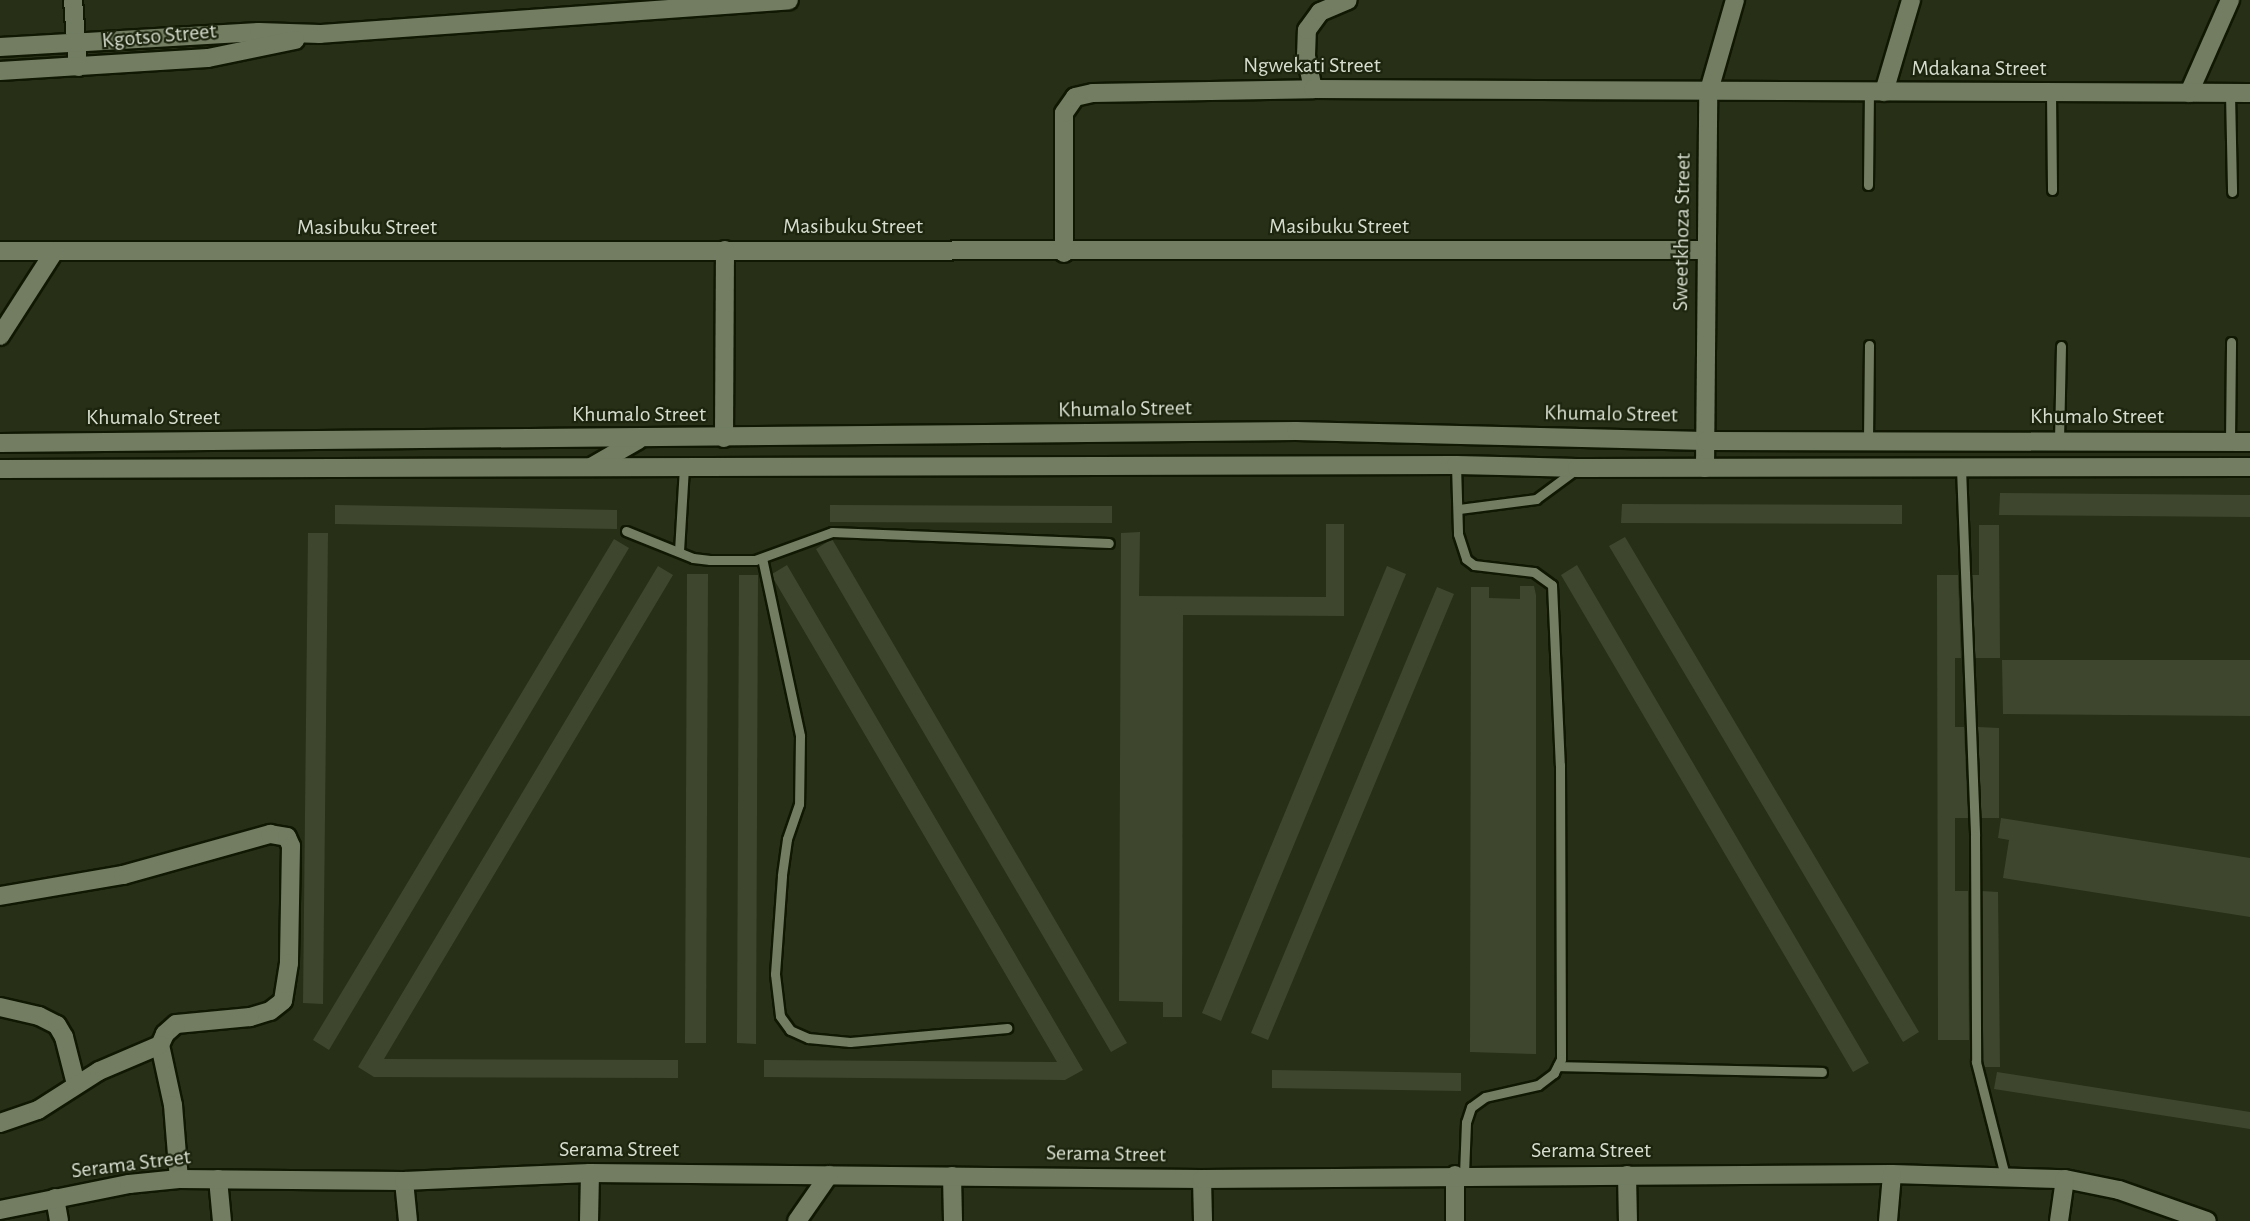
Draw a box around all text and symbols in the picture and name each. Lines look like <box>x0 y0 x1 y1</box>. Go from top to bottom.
street label: Kgotso Street <box>101 18 217 54</box>
street label: Ngwekati Street <box>1243 53 1381 79</box>
street label: Mdakana Street <box>1912 56 2046 82</box>
street label: Sweetkhoza Street <box>1667 153 1697 311</box>
street label: Masibuku Street <box>783 214 923 240</box>
street label: Masibuku Street <box>1269 214 1409 240</box>
street label: Masibuku Street <box>297 215 437 241</box>
street label: Khumalo Street <box>1058 395 1192 423</box>
street label: Khumalo Street <box>1544 400 1678 428</box>
street label: Khumalo Street <box>572 402 706 428</box>
street label: Khumalo Street <box>2030 404 2164 430</box>
street label: Khumalo Street <box>86 405 220 431</box>
street label: Serama Street <box>559 1137 679 1163</box>
street label: Serama Street <box>1531 1138 1651 1164</box>
street label: Serama Street <box>1046 1140 1166 1168</box>
street label: Serama Street <box>70 1144 192 1184</box>

